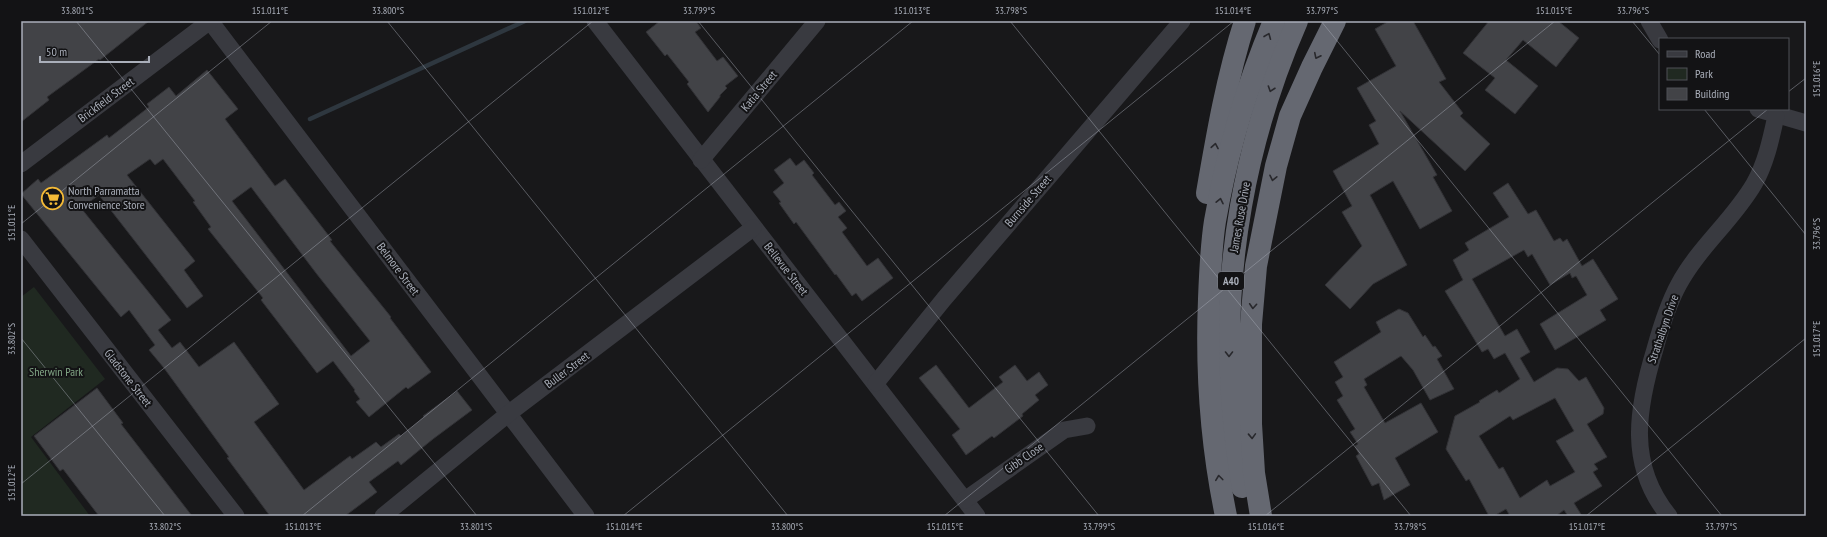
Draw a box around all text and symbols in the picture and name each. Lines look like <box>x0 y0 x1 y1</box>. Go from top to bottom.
text: 33.801°S <box>61 4 93 17</box>
text: 151.011°E <box>252 4 288 17</box>
text: 33.800°S <box>372 4 404 17</box>
text: 151.012°E <box>573 4 609 17</box>
text: 33.799°S <box>683 4 715 17</box>
text: 151.013°E <box>894 4 930 17</box>
text: 33.798°S <box>995 4 1027 17</box>
text: 151.014°E <box>1215 4 1251 17</box>
text: 33.797°S <box>1306 4 1338 17</box>
text: 151.015°E <box>1536 4 1572 17</box>
text: 33.796°S <box>1617 4 1649 17</box>
one-way arrow <box>1264 32 1272 39</box>
scale bar <box>40 38 149 64</box>
legend <box>1659 38 1789 110</box>
text: 50 m <box>46 44 67 59</box>
text: Road <box>1695 46 1715 61</box>
one-way arrow <box>1314 52 1322 59</box>
text: 151.016°E <box>1810 61 1823 97</box>
text: Park <box>1695 66 1713 81</box>
street label: Katia Street <box>737 67 780 114</box>
street label: Brickfield Street <box>75 73 137 125</box>
one-way arrow <box>1267 85 1276 92</box>
text: Building <box>1695 86 1730 101</box>
one-way arrow <box>1210 143 1219 149</box>
street label: Burnside Street <box>1001 171 1055 230</box>
one-way arrow <box>1270 175 1278 181</box>
street label: James Ruse Drive <box>1226 180 1253 254</box>
place label: North Parramatta Convenience Store <box>68 183 145 212</box>
supermarket icon: North Parramatta Convenience Store <box>39 185 65 211</box>
one-way arrow <box>1215 197 1223 204</box>
text: 151.011°E <box>5 205 18 241</box>
text: 33.796°S <box>1810 218 1823 250</box>
street label: Belmore Street <box>374 239 423 299</box>
street label: Bellevue Street <box>761 239 812 299</box>
road number: A40 <box>1218 272 1244 290</box>
street label: Strathalbyn Drive <box>1644 292 1681 365</box>
one-way arrow <box>1248 303 1257 309</box>
text: 151.017°E <box>1810 321 1823 357</box>
text: 33.802°S <box>5 323 18 355</box>
street label: Gladstone Street <box>101 346 156 410</box>
street label: Buller Street <box>541 348 593 391</box>
one-way arrow <box>1225 351 1233 357</box>
park label: Sherwin Park <box>29 364 83 379</box>
one-way arrow <box>1248 433 1256 439</box>
street label: Gibb Close <box>1001 439 1046 476</box>
text: 151.012°E <box>5 465 18 501</box>
one-way arrow <box>1215 475 1224 481</box>
text: 33.802°S <box>149 520 181 533</box>
text: 151.013°E <box>285 520 321 533</box>
text: 33.801°S <box>460 520 492 533</box>
text: 151.014°E <box>606 520 642 533</box>
text: 33.800°S <box>771 520 803 533</box>
text: 151.015°E <box>927 520 963 533</box>
text: 33.799°S <box>1083 520 1115 533</box>
text: 151.016°E <box>1248 520 1284 533</box>
text: 33.798°S <box>1394 520 1426 533</box>
text: 151.017°E <box>1569 520 1605 533</box>
text: 33.797°S <box>1705 520 1737 533</box>

